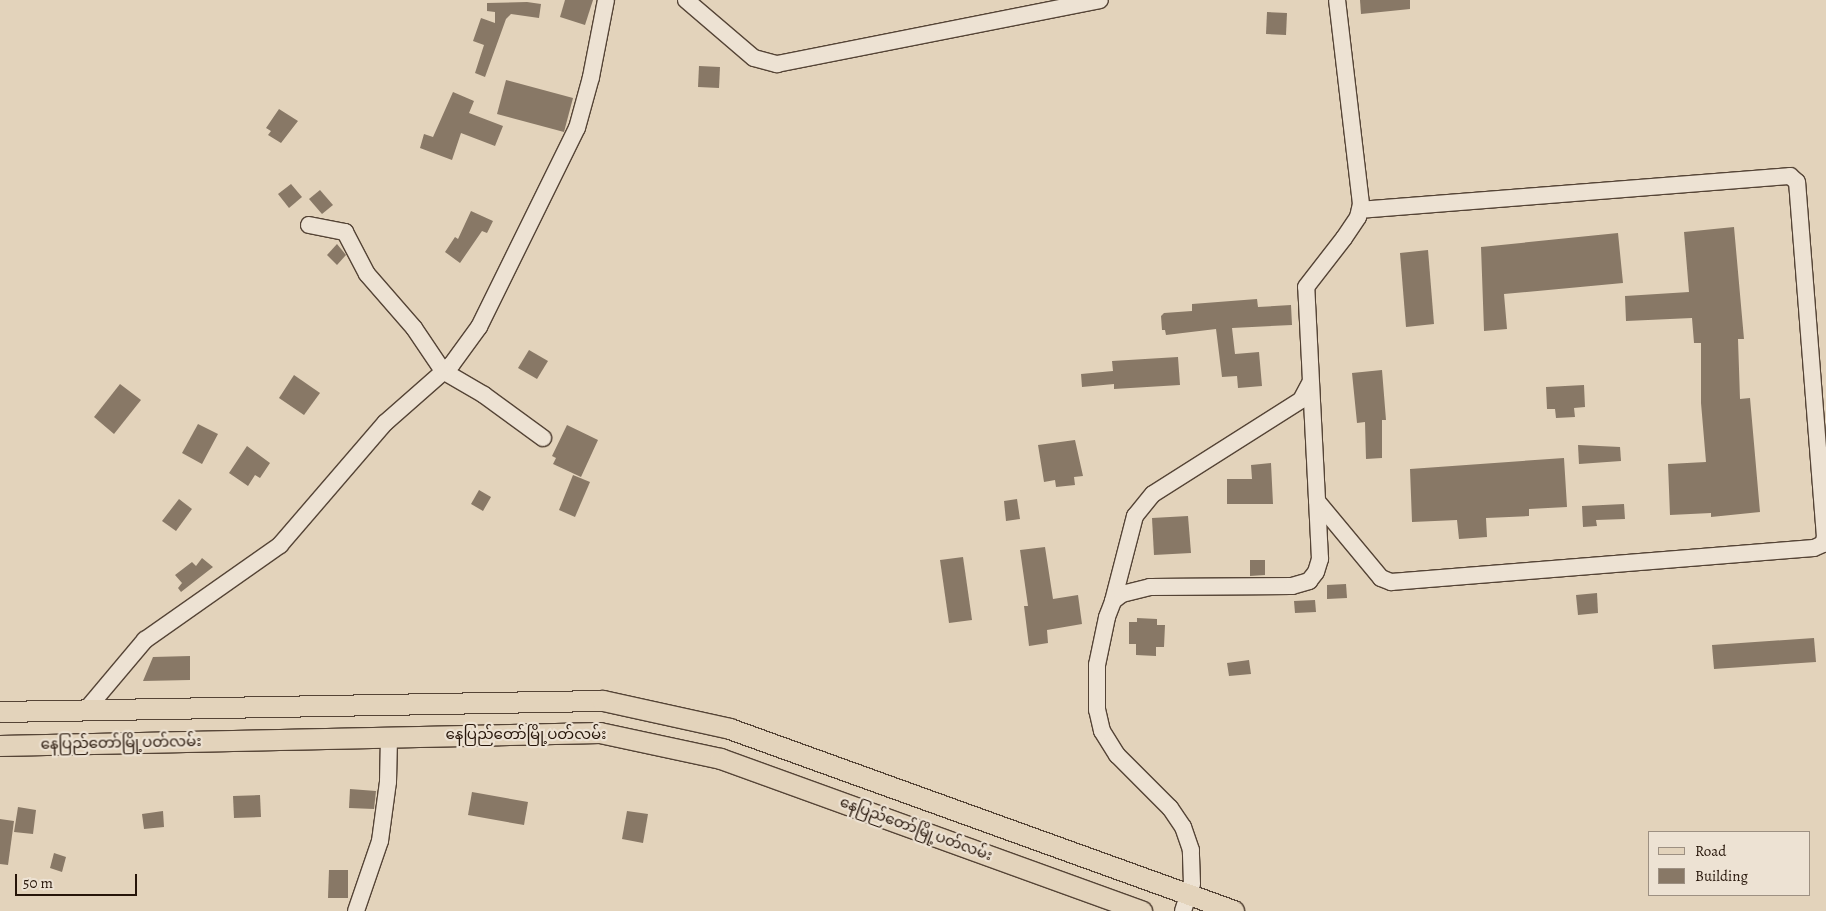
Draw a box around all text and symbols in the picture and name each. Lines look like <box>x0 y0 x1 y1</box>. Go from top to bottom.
street label: နေပြည်တော်မြို့ပတ်လမ်း <box>446 726 606 744</box>
street label: နေပြည်တော်မြို့ပတ်လမ်း <box>40 733 202 753</box>
street label: နေပြည်တော်မြို့ပတ်လမ်း <box>837 793 995 865</box>
legend <box>1648 831 1811 896</box>
text: Road <box>1695 841 1726 861</box>
scale bar <box>18 864 140 896</box>
text: Building <box>1695 866 1748 886</box>
text: 50 m <box>23 873 53 893</box>

